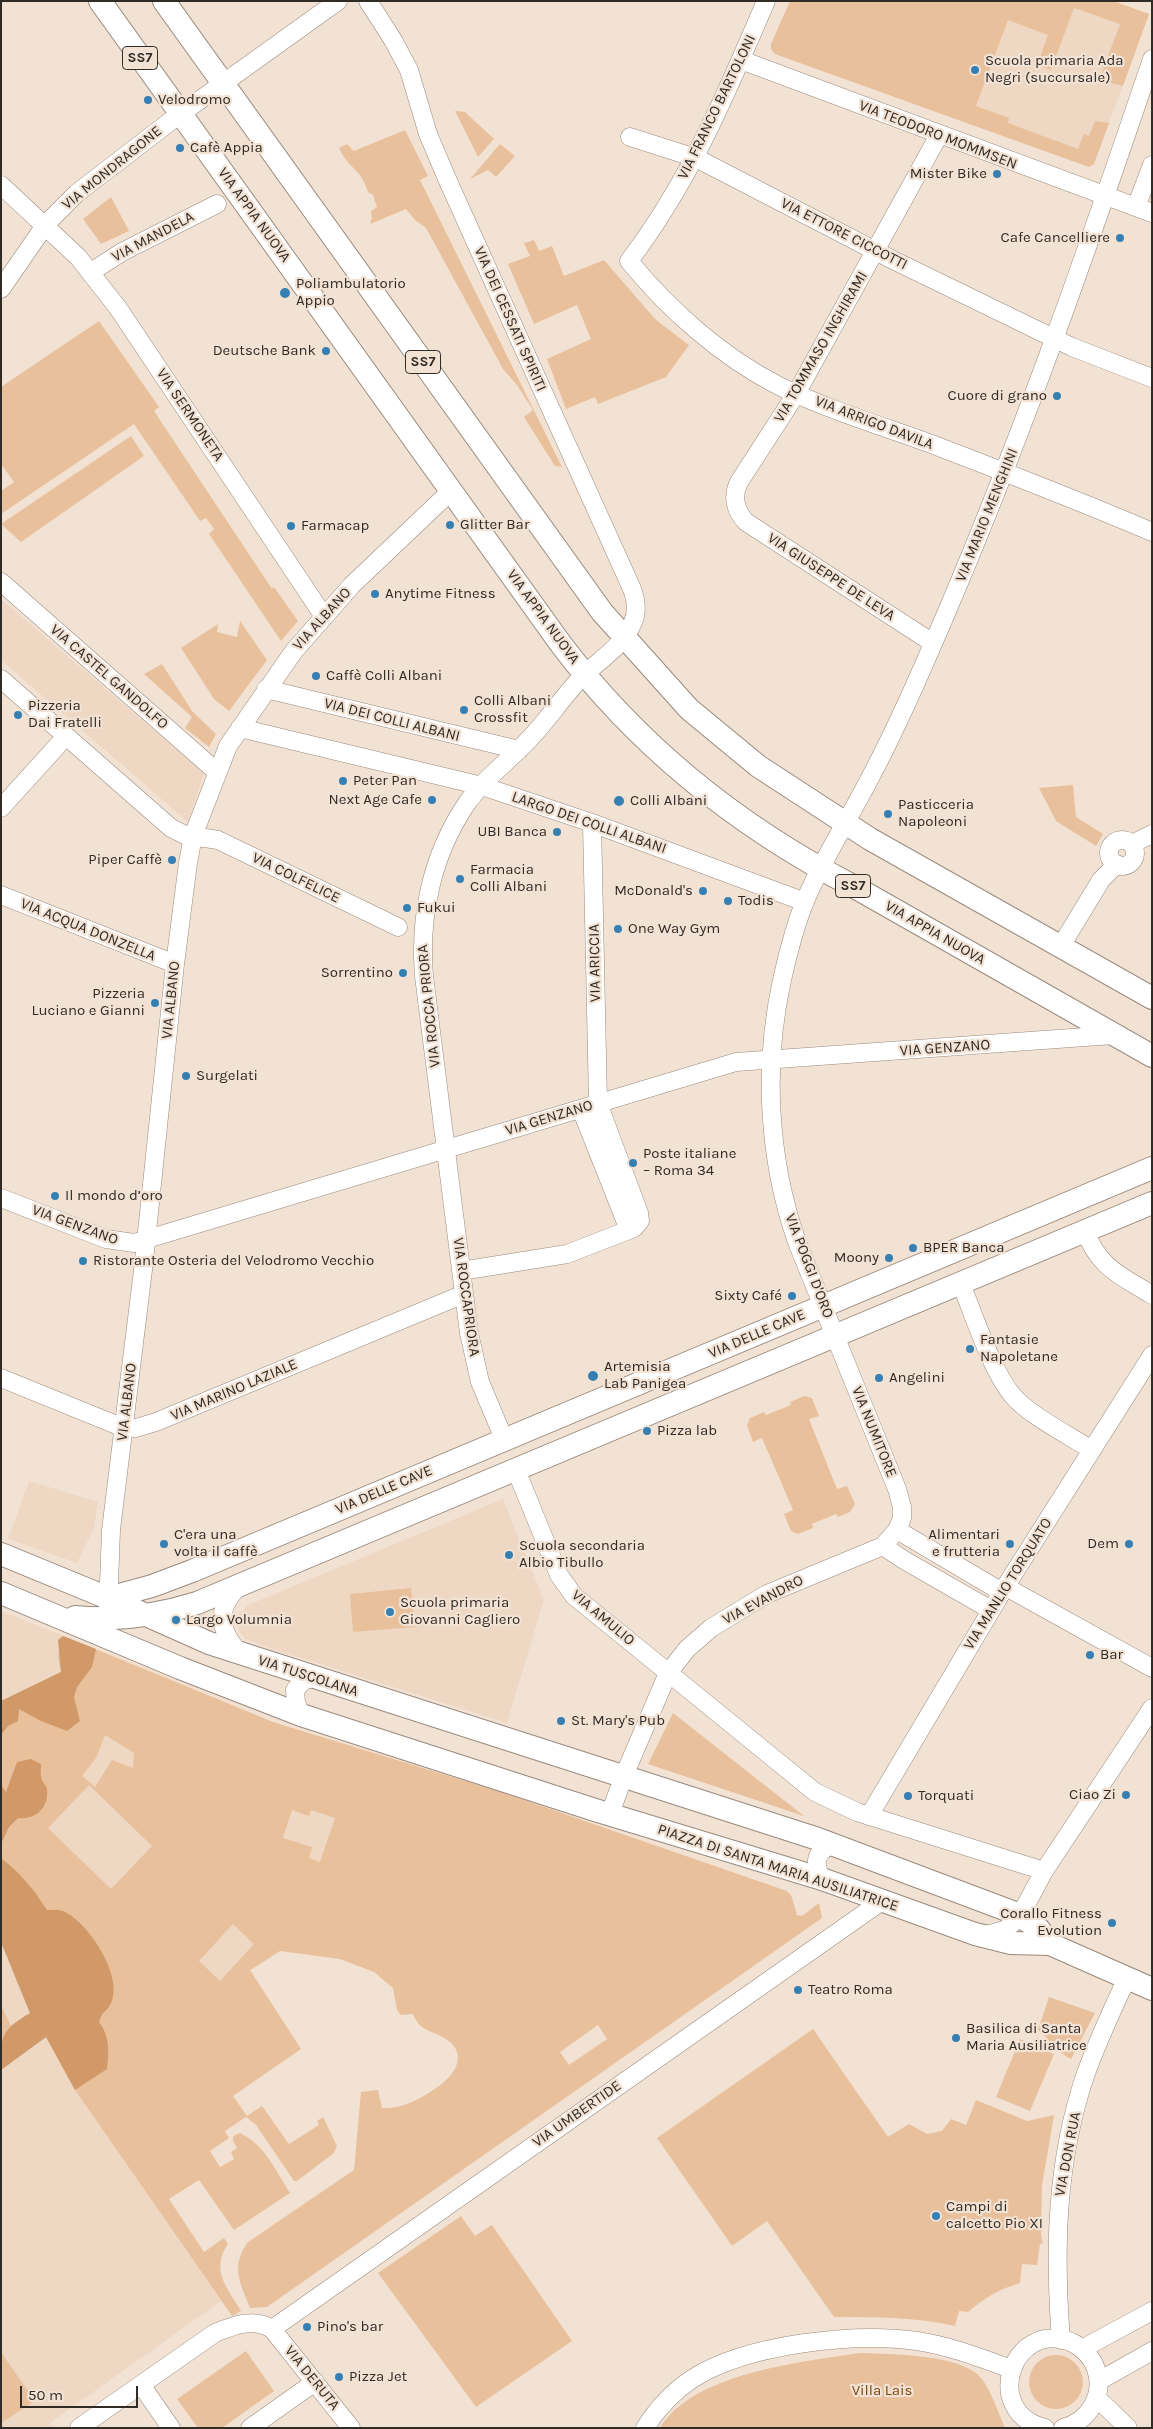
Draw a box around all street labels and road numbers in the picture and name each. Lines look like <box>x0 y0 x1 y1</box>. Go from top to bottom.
street label: VIA FRANCO BARTOLONI <box>674 32 760 182</box>
road number: SS7 <box>122 46 158 70</box>
street label: VIA TEODORO MOMMSEN <box>856 96 1020 174</box>
street label: VIA MONDRAGONE <box>58 122 166 214</box>
street label: VIA APPIA NUOVA <box>214 164 294 266</box>
street label: VIA ETTORE CICCOTTI <box>778 194 910 274</box>
street label: VIA MANDELA <box>109 208 197 266</box>
street label: VIA DEI CESSATI SPIRITI <box>470 244 550 394</box>
street label: VIA TOMMASO INGHIRAMI <box>770 268 872 426</box>
road number: SS7 <box>406 351 440 374</box>
street label: VIA SERMONETA <box>152 365 228 465</box>
street label: VIA ARRIGO DAVILA <box>812 392 936 454</box>
street label: VIA MARIO MENGHINI <box>952 446 1022 584</box>
street label: VIA GIUSEPPE DE LEVA <box>764 529 898 625</box>
street label: VIA APPIA NUOVA <box>503 566 583 668</box>
street label: VIA ALBANO <box>289 584 355 654</box>
street label: VIA CASTEL GANDOLFO <box>46 621 172 733</box>
street label: VIA DEI COLLI ALBANI <box>322 694 462 746</box>
street label: LARGO DEI COLLI ALBANI <box>509 788 669 858</box>
street label: VIA COLFELICE <box>249 849 343 907</box>
road number: SS7 <box>836 874 870 898</box>
street label: VIA ACQUA DONZELLA <box>18 895 158 965</box>
street label: VIA APPIA NUOVA <box>882 897 988 969</box>
street label: VIA ARICCIA <box>585 924 605 1002</box>
street label: VIA ROCCA PRIORA <box>414 944 444 1068</box>
street label: VIA ALBANO <box>158 960 184 1040</box>
street label: VIA GENZANO <box>899 1036 991 1060</box>
street label: VIA GENZANO <box>503 1096 595 1140</box>
street label: VIA GENZANO <box>29 1201 121 1249</box>
street label: VIA POGGI D'ORO <box>781 1211 837 1321</box>
street label: VIA ROCCAPRIORA <box>449 1236 483 1358</box>
street label: VIA DELLE CAVE <box>706 1306 808 1362</box>
street label: VIA MARINO LAZIALE <box>168 1355 300 1425</box>
street label: VIA ALBANO <box>113 1362 141 1442</box>
street label: VIA NUMITORE <box>848 1384 900 1480</box>
street label: VIA DELLE CAVE <box>333 1462 435 1518</box>
street label: VIA MANLIO TORQUATO <box>960 1515 1056 1653</box>
street label: VIA EVANDRO <box>720 1571 806 1629</box>
street label: VIA AMULIO <box>568 1586 638 1650</box>
street label: VIA TUSCOLANA <box>255 1651 361 1701</box>
street label: PIAZZA DI SANTA MARIA AUSILIATRICE <box>655 1820 901 1916</box>
street label: VIA UMBERTIDE <box>529 2077 625 2151</box>
street label: VIA DON RUA <box>1051 2110 1085 2198</box>
street label: VIA DERUTA <box>281 2342 343 2414</box>

